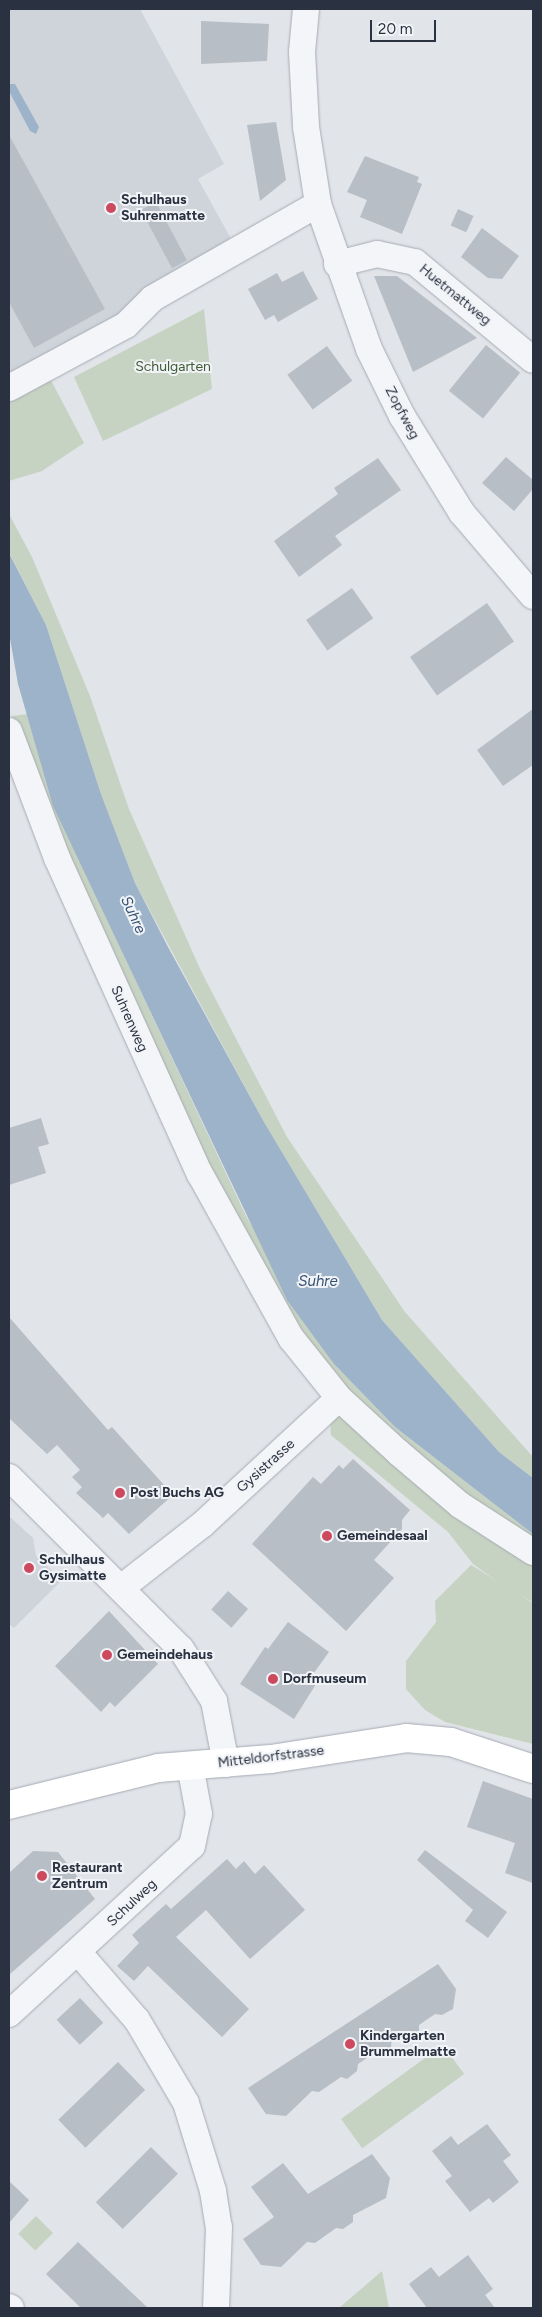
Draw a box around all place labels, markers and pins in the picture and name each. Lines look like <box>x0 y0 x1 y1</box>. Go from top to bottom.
place label: Schulhaus Suhrenmatte <box>121 192 205 224</box>
marker: Schulhaus Suhrenmatte <box>105 202 117 214</box>
place label: Post Buchs AG <box>130 1485 224 1501</box>
marker: Post Buchs AG <box>114 1487 126 1499</box>
place label: Gemeindesaal <box>337 1528 428 1544</box>
marker: Gemeindesaal <box>321 1530 333 1542</box>
place label: Schulhaus Gysimatte <box>39 1552 106 1584</box>
marker: Schulhaus Gysimatte <box>23 1562 35 1574</box>
place label: Gemeindehaus <box>117 1647 213 1663</box>
marker: Gemeindehaus <box>101 1649 113 1661</box>
place label: Dorfmuseum <box>283 1671 366 1687</box>
marker: Dorfmuseum <box>267 1673 279 1685</box>
place label: Restaurant Zentrum <box>52 1860 123 1892</box>
marker: Restaurant Zentrum <box>36 1870 48 1882</box>
place label: Kindergarten Brummelmatte <box>360 2028 456 2060</box>
marker: Kindergarten Brummelmatte <box>344 2038 356 2050</box>

